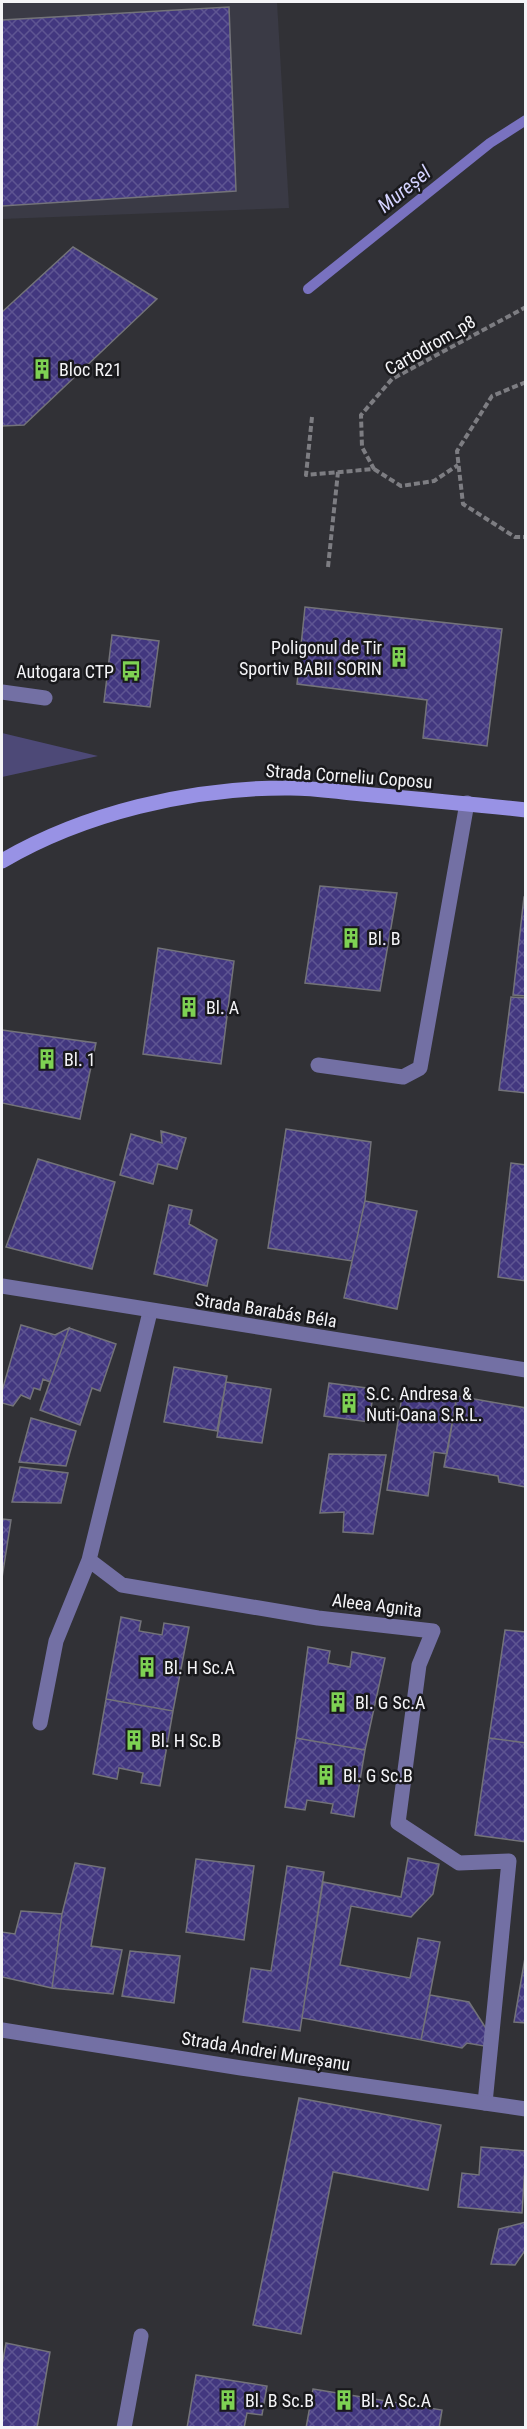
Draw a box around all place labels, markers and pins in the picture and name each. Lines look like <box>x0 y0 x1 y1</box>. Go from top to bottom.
building icon: Bloc R21 <box>30 357 54 381</box>
place label: Bloc R21 <box>59 359 122 380</box>
place label: Poligonul de Tir Sportiv BABII SORIN <box>239 637 383 679</box>
building icon: Poligonul de Tir Sportiv BABII SORIN <box>387 645 411 669</box>
bus stop icon: Autogara CTP <box>119 659 143 683</box>
place label: Autogara CTP <box>16 661 114 682</box>
building icon: Bl. B <box>339 926 363 950</box>
place label: Bl. B <box>368 928 401 949</box>
building icon: Bl. A <box>177 995 201 1019</box>
place label: Bl. A <box>206 997 240 1018</box>
building icon: Bl. 1 <box>35 1047 59 1071</box>
place label: Bl. 1 <box>64 1049 96 1070</box>
place label: S.C. Andresa & Nuti-Oana S.R.L. <box>366 1383 482 1425</box>
building icon: S.C. Andresa & Nuti-Oana S.R.L. <box>337 1391 361 1415</box>
building icon: Bl. H Sc.A <box>135 1655 159 1679</box>
place label: Bl. H Sc.A <box>164 1657 236 1678</box>
building icon: Bl. G Sc.A <box>326 1690 350 1714</box>
place label: Bl. G Sc.A <box>355 1692 426 1713</box>
building icon: Bl. H Sc.B <box>122 1728 146 1752</box>
place label: Bl. H Sc.B <box>151 1730 221 1751</box>
building icon: Bl. G Sc.B <box>314 1763 338 1787</box>
place label: Bl. G Sc.B <box>343 1765 413 1786</box>
building icon: Bl. B Sc.B <box>216 2388 240 2412</box>
building icon: Bl. A Sc.A <box>332 2388 356 2412</box>
place label: Bl. B Sc.B <box>245 2390 314 2411</box>
place label: Bl. A Sc.A <box>361 2390 432 2411</box>

